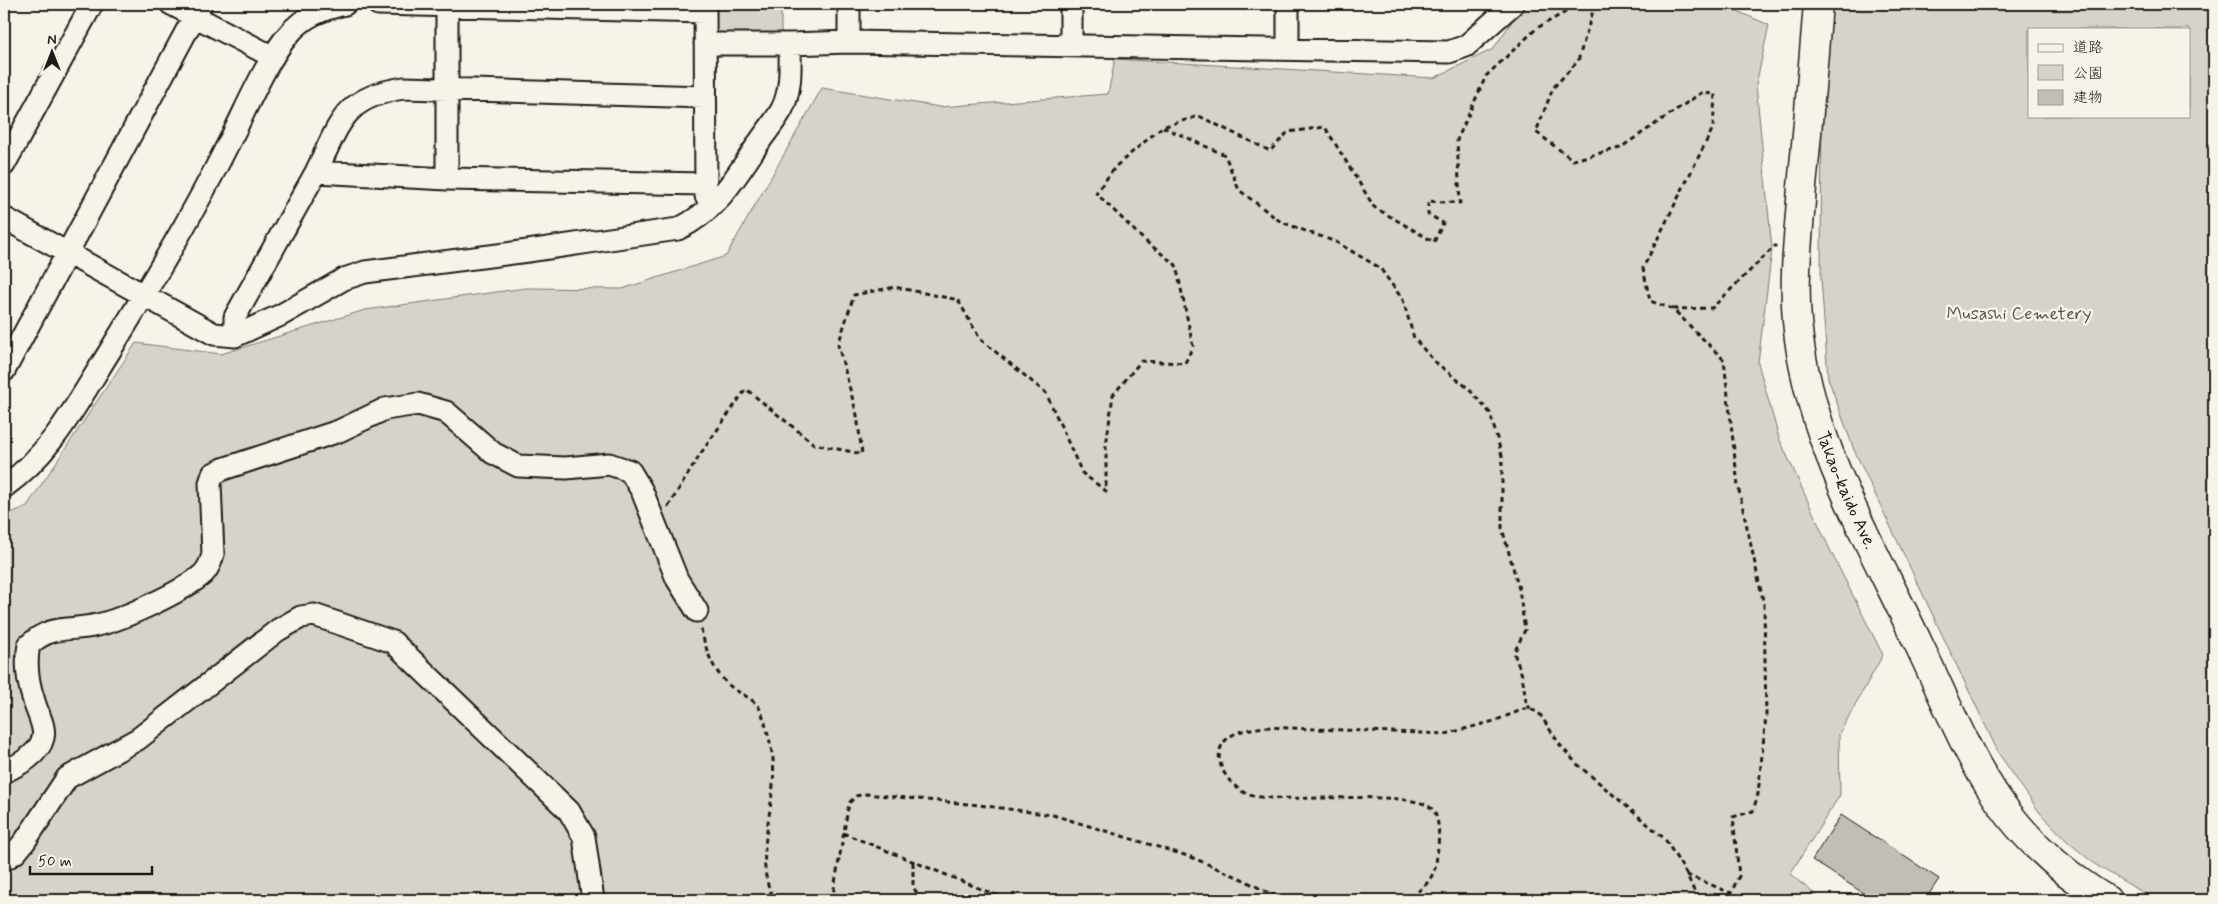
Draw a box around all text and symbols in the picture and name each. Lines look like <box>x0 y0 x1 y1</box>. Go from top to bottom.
north arrow <box>28 28 78 78</box>
legend <box>2028 28 2190 118</box>
text: N <box>47 31 57 49</box>
text: 道路 <box>2073 38 2103 58</box>
text: 公園 <box>2073 64 2103 84</box>
text: 建物 <box>2073 88 2103 108</box>
park label: Musashi Cemetery <box>1947 302 2092 326</box>
street label: Takao-kaido Ave. <box>1810 428 1882 553</box>
scale bar <box>30 844 152 876</box>
text: 50 m <box>38 852 72 872</box>

